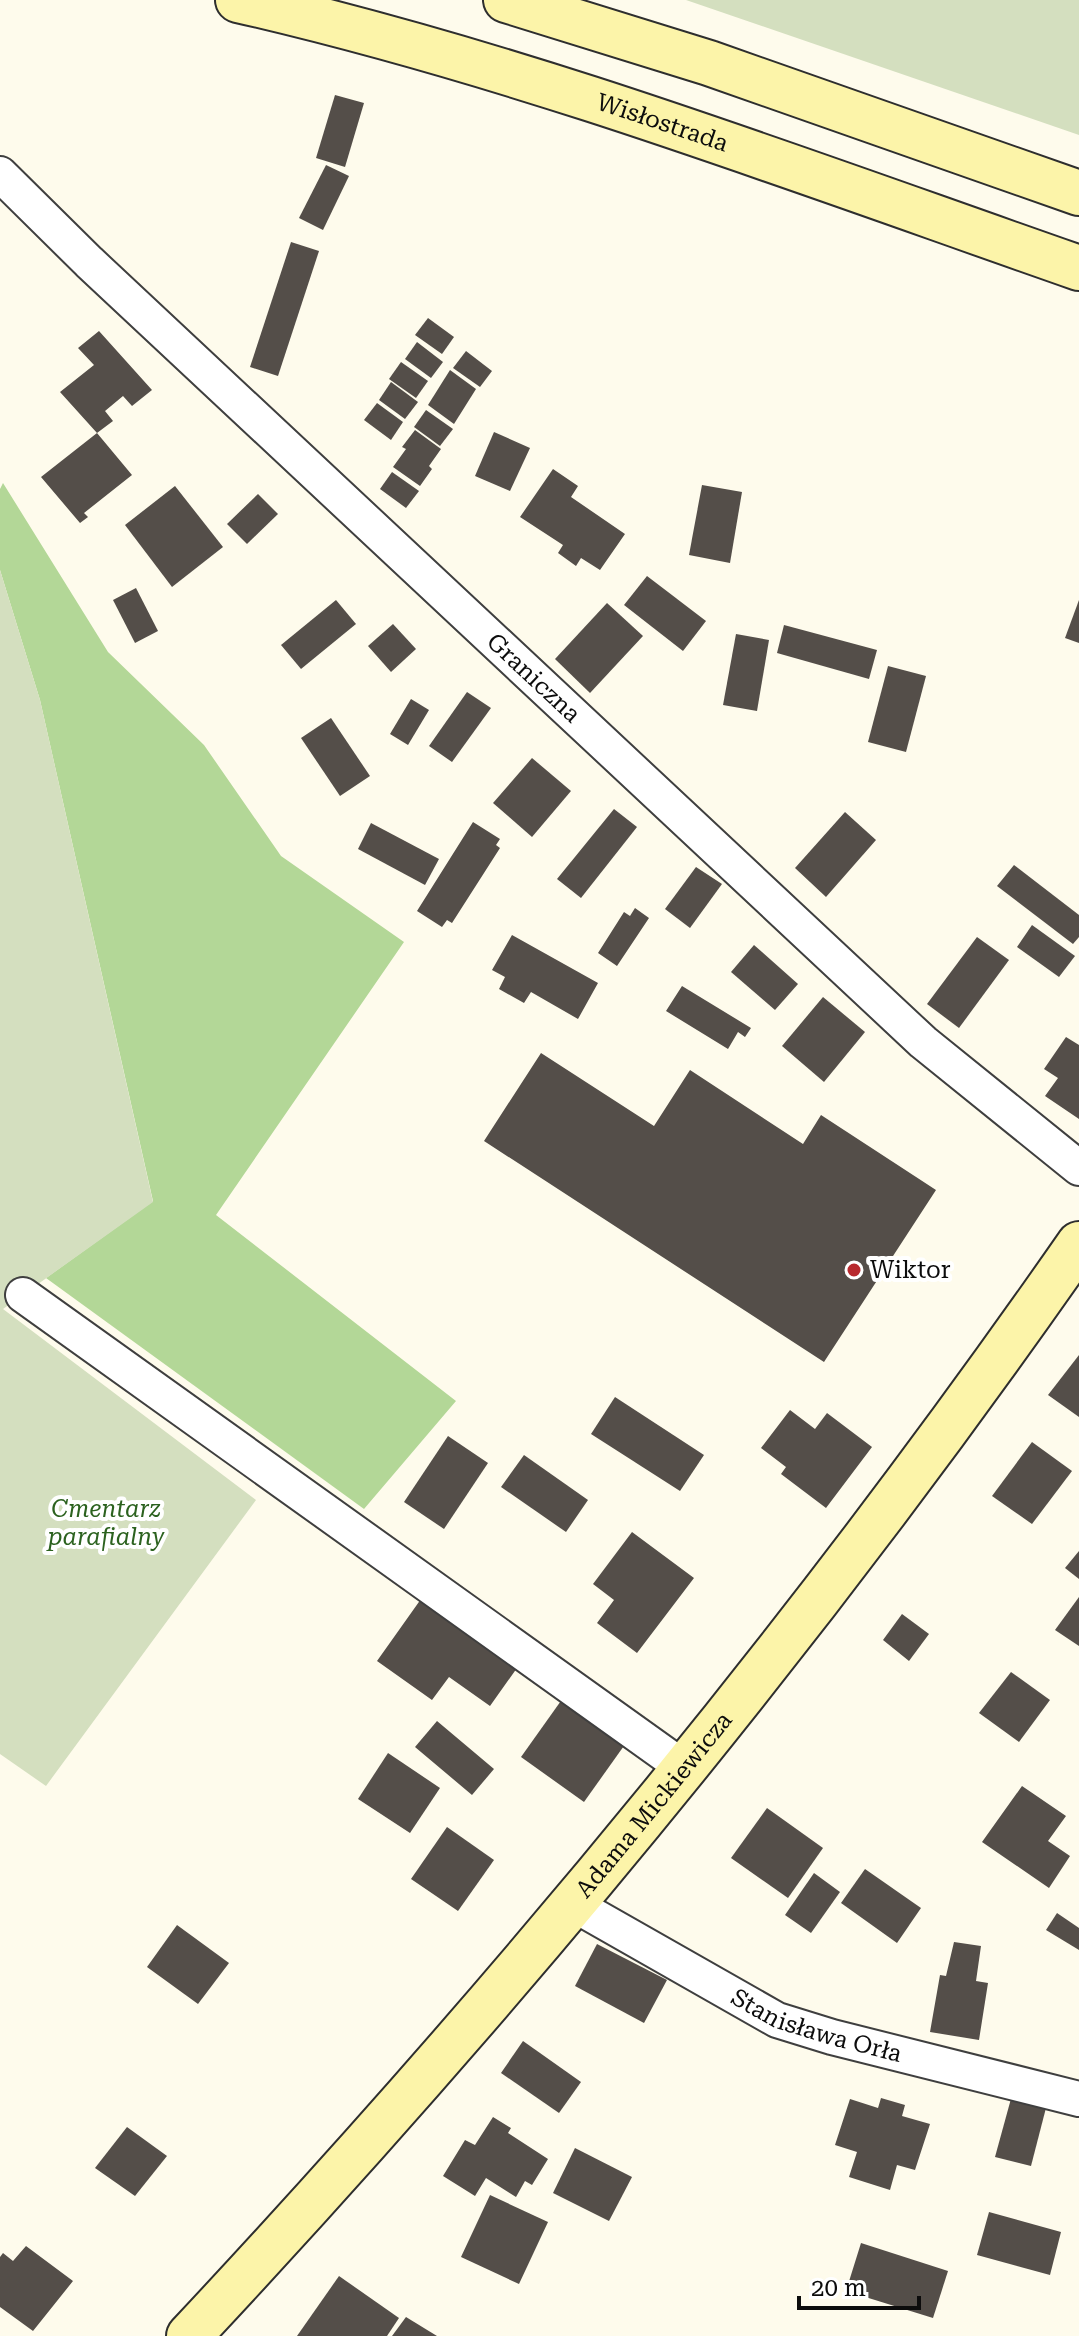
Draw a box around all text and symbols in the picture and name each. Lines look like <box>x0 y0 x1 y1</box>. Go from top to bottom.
street label: Wisłostrada <box>593 88 732 158</box>
street label: Graniczna <box>481 627 586 728</box>
place label: Wiktor <box>870 1256 951 1284</box>
marker: Wiktor <box>845 1261 863 1279</box>
park label: Cmentarz parafialny <box>46 1495 165 1551</box>
street label: Adama Mickiewicza <box>570 1707 738 1903</box>
street label: Stanisława Orła <box>726 1983 905 2068</box>
scale bar <box>799 2260 919 2310</box>
text: 20 m <box>811 2274 866 2302</box>

